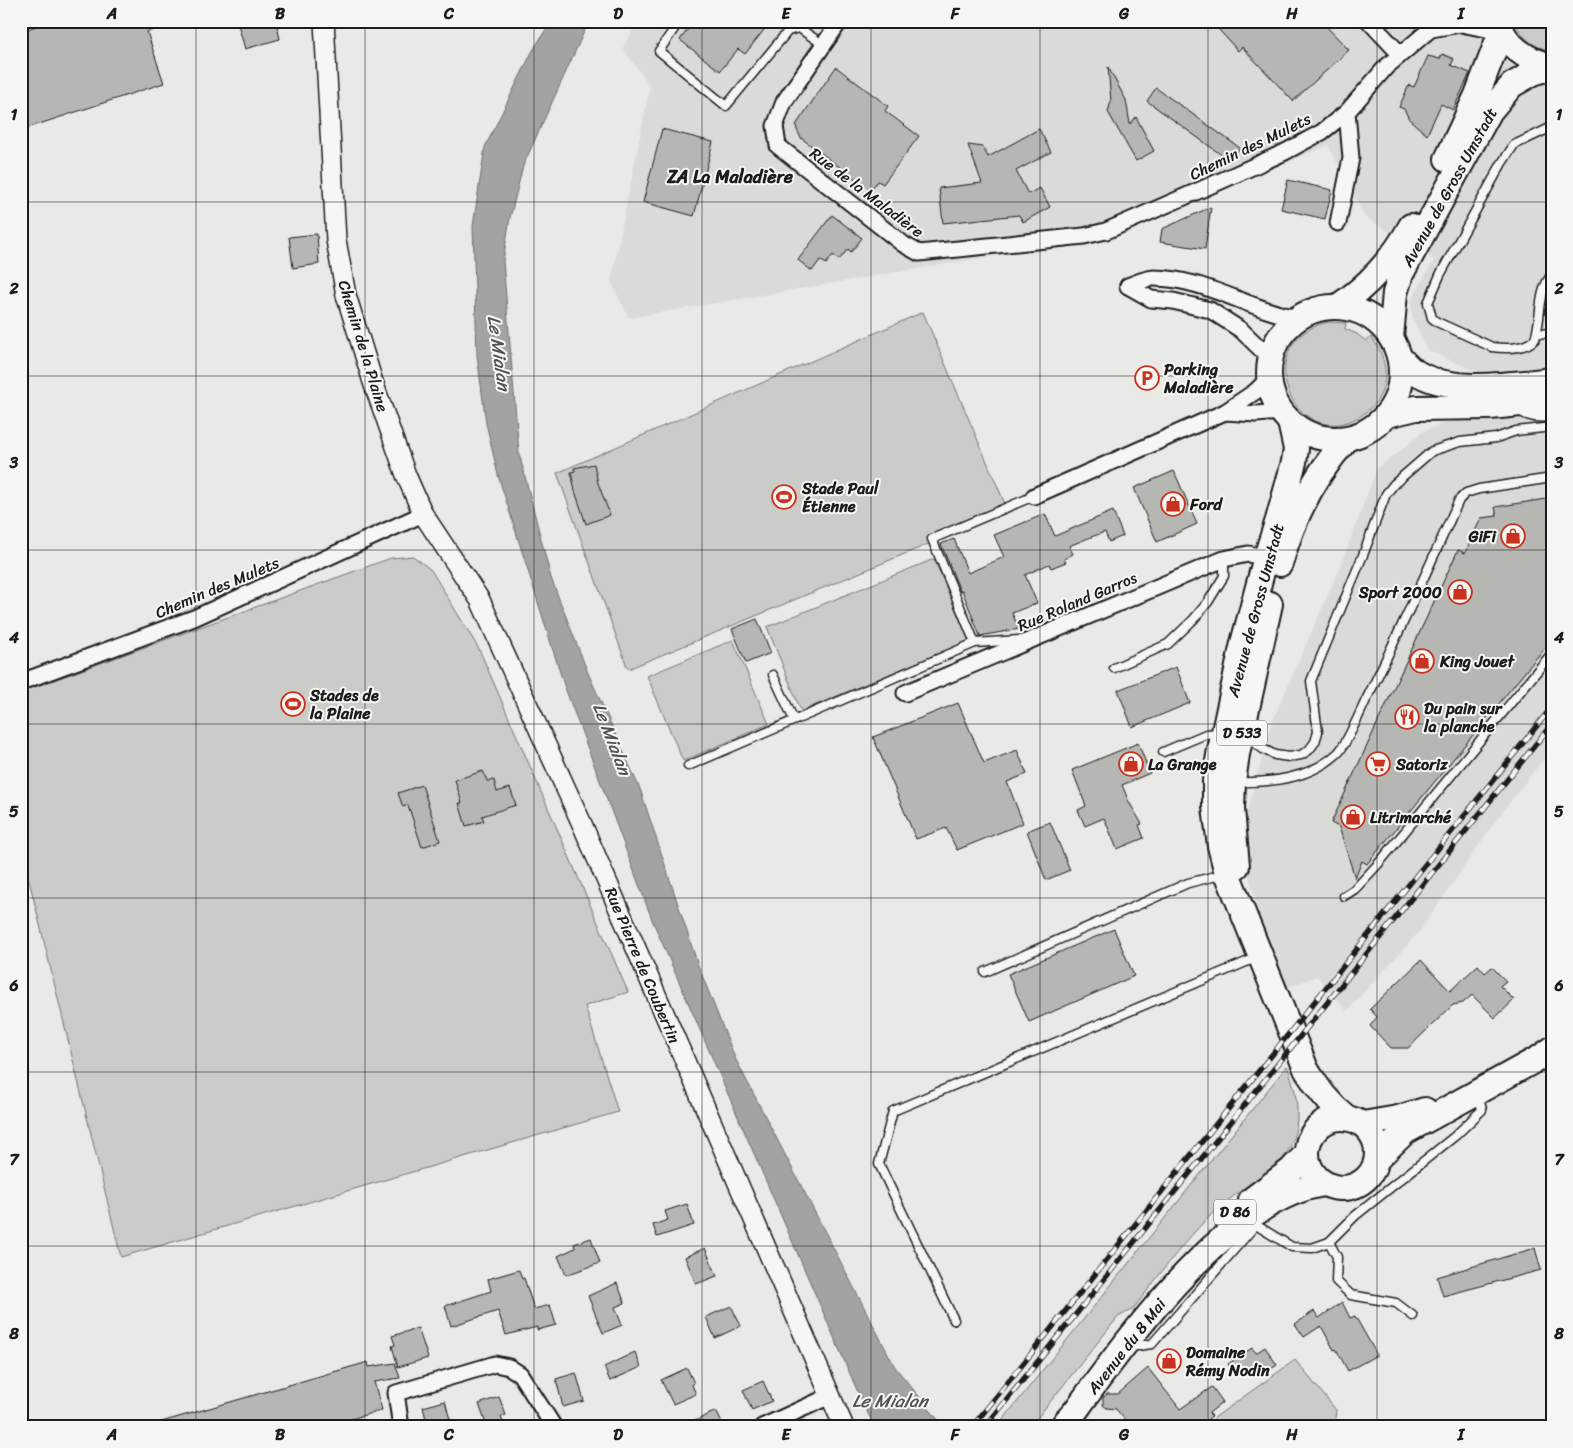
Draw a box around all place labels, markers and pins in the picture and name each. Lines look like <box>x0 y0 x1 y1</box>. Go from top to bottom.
place label: Parking Maladière <box>1163 355 1234 402</box>
parking icon: Parking Maladière <box>1134 365 1160 391</box>
place label: Stade Paul Étienne <box>801 474 880 521</box>
sports icon: Stade Paul Étienne <box>771 484 797 510</box>
place label: Ford <box>1189 490 1223 519</box>
shop icon: Ford <box>1160 491 1186 517</box>
place label: GiFi <box>1467 522 1498 551</box>
shop icon: GiFi <box>1500 523 1526 549</box>
place label: Sport 2000 <box>1358 578 1442 607</box>
shop icon: Sport 2000 <box>1447 579 1473 605</box>
place label: King Jouet <box>1439 647 1515 676</box>
shop icon: King Jouet <box>1409 648 1435 674</box>
place label: Stades de la Plaine <box>309 681 379 728</box>
sports icon: Stades de la Plaine <box>280 691 306 717</box>
place label: Du pain sur la planche <box>1423 694 1503 741</box>
restaurant icon: Du pain sur la planche <box>1394 704 1420 730</box>
place label: La Grange <box>1148 750 1217 779</box>
place label: Satoriz <box>1395 750 1448 779</box>
shop icon: La Grange <box>1118 751 1144 777</box>
supermarket icon: Satoriz <box>1365 751 1391 777</box>
place label: Litrimarché <box>1370 803 1452 832</box>
shop icon: Litrimarché <box>1340 804 1366 830</box>
place label: Domaine Rémy Nodin <box>1185 1338 1270 1385</box>
shop icon: Domaine Rémy Nodin <box>1156 1348 1182 1374</box>

